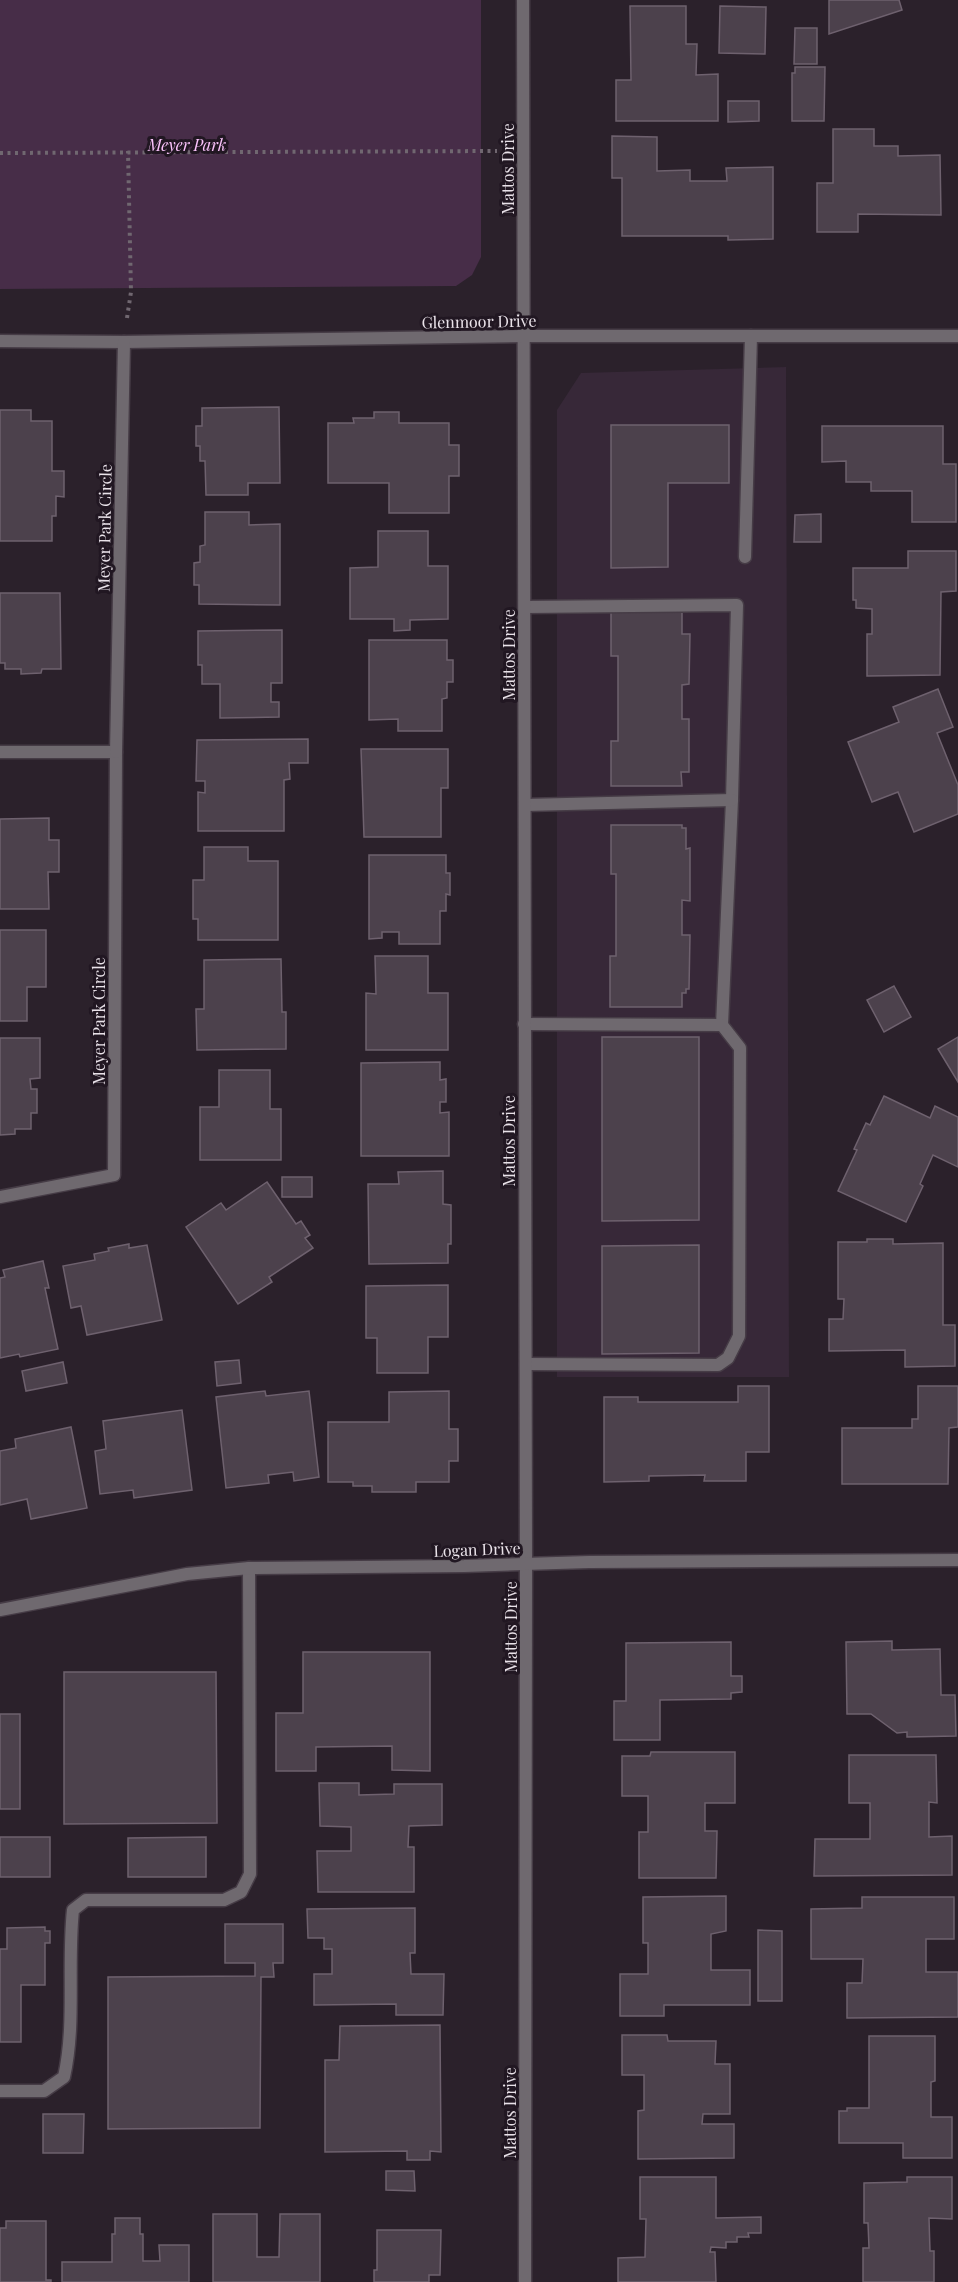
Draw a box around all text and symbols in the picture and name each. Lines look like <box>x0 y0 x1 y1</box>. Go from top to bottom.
street label: Mattos Drive <box>497 123 518 215</box>
park label: Meyer Park <box>147 134 226 155</box>
street label: Glenmoor Drive <box>421 309 537 333</box>
street label: Meyer Park Circle <box>92 464 116 592</box>
street label: Mattos Drive <box>498 609 519 701</box>
street label: Meyer Park Circle <box>88 957 109 1085</box>
street label: Mattos Drive <box>498 1095 519 1187</box>
street label: Logan Drive <box>433 1537 521 1561</box>
street label: Mattos Drive <box>500 1581 521 1673</box>
street label: Mattos Drive <box>499 2067 520 2159</box>

